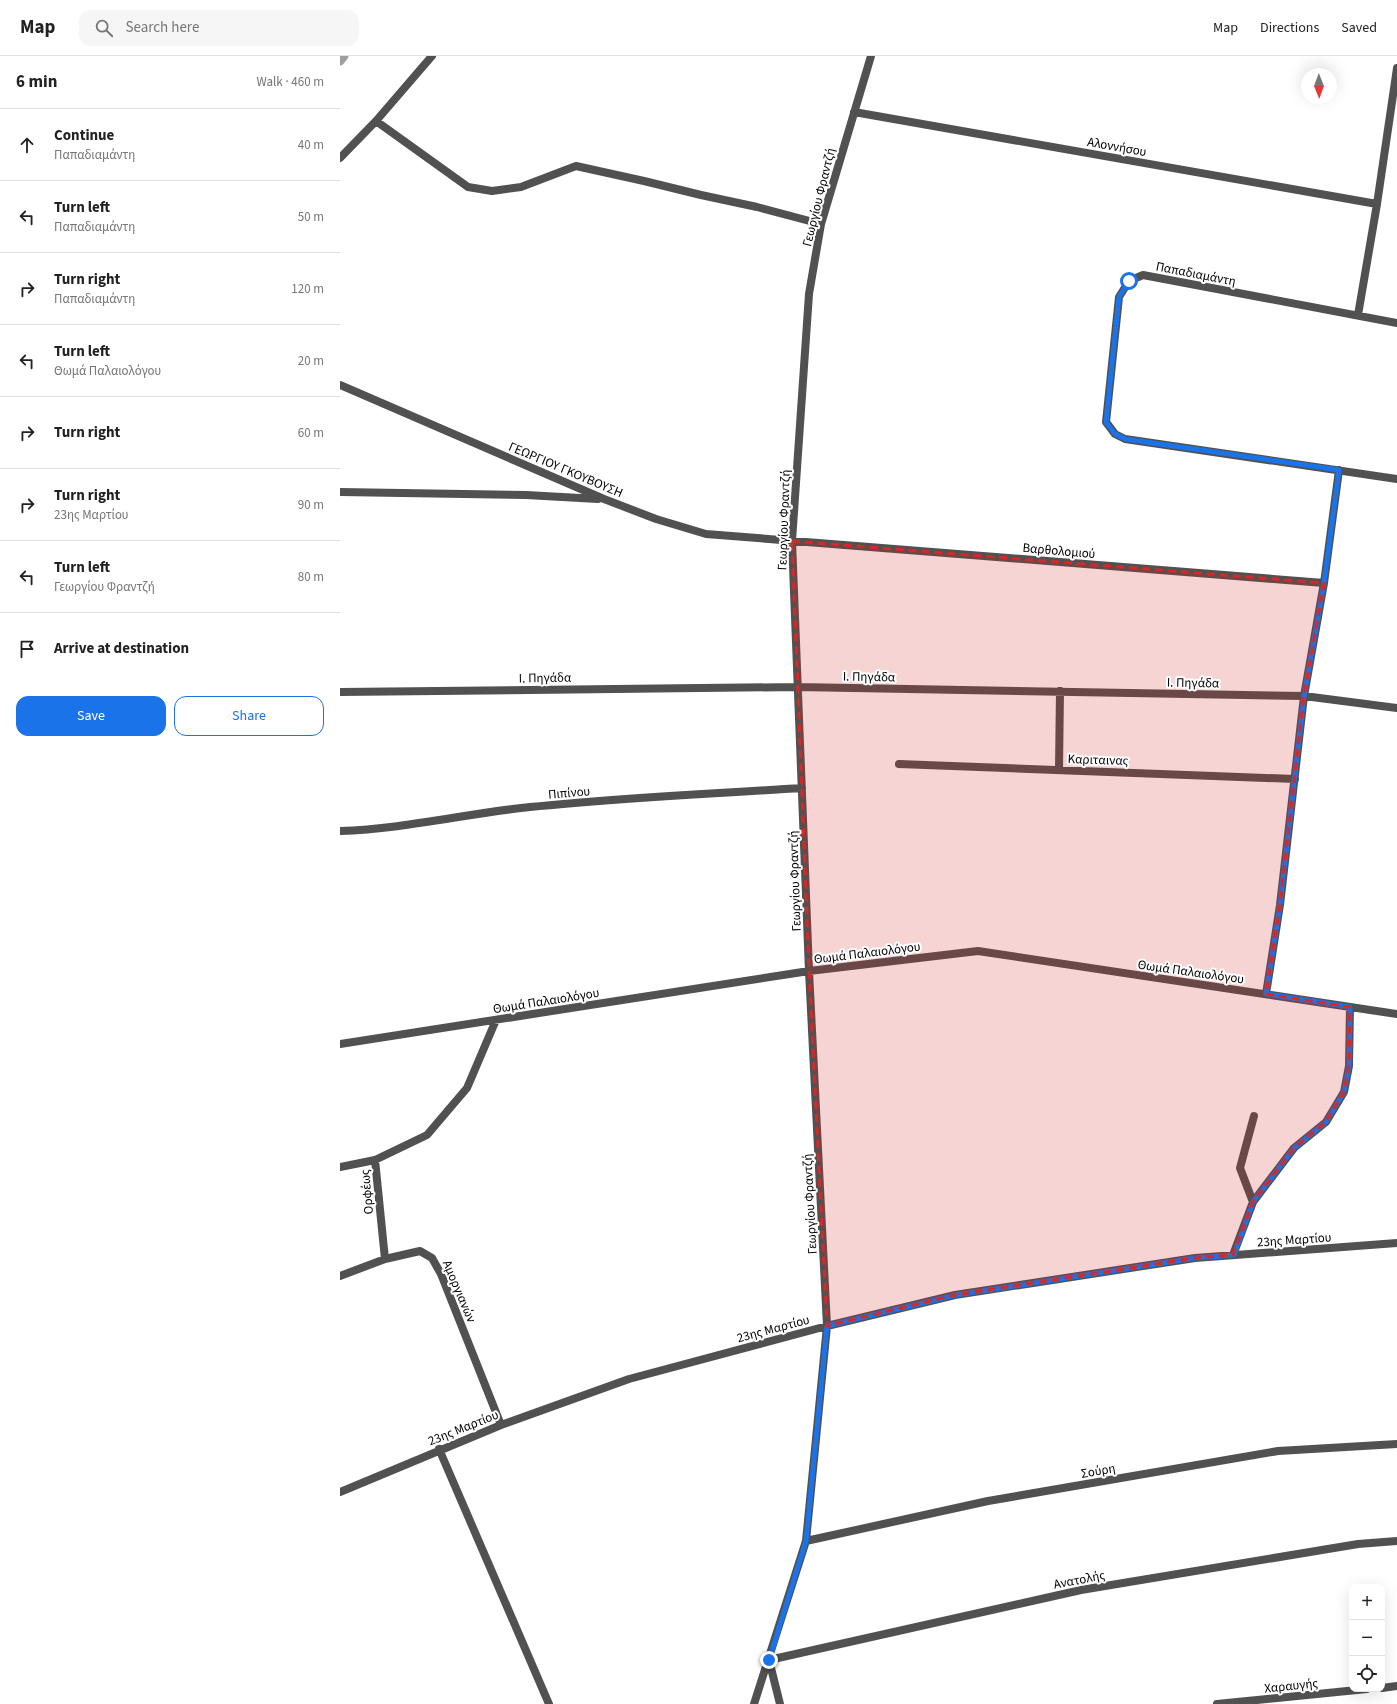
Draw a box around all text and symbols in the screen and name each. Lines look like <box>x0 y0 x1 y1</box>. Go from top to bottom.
search box <box>79 10 359 46</box>
text: Map <box>20 14 55 41</box>
icon: search <box>93 17 115 39</box>
text: Search here <box>125 17 199 38</box>
text: Map <box>1213 18 1238 38</box>
text: Directions <box>1260 18 1319 38</box>
text: Saved <box>1341 18 1377 38</box>
north arrow <box>1301 68 1337 104</box>
text: 6 min <box>16 70 57 94</box>
text: Walk · 460 m <box>256 73 324 91</box>
text: Continue <box>54 125 114 146</box>
street label: Αλοννήσου <box>1086 133 1148 161</box>
icon: ahead <box>16 134 38 156</box>
text: 40 m <box>298 136 324 154</box>
text: Παπαδιαμάντη <box>54 146 135 164</box>
street label: Γεωργίου Φραντζή <box>798 146 840 248</box>
text: Turn left <box>54 197 110 218</box>
icon: left <box>16 206 38 228</box>
text: 50 m <box>298 208 324 226</box>
text: Παπαδιαμάντη <box>54 218 135 236</box>
street label: Παπαδιαμάντη <box>1154 257 1237 291</box>
text: Turn right <box>54 269 120 290</box>
route start <box>1120 272 1138 290</box>
icon: right <box>16 278 38 300</box>
text: 120 m <box>291 280 324 298</box>
text: Παπαδιαμάντη <box>54 290 135 308</box>
text: Turn left <box>54 341 110 362</box>
icon: left <box>16 350 38 372</box>
text: 20 m <box>298 352 324 370</box>
text: Θωμά Παλαιολόγου <box>54 362 161 380</box>
icon: right <box>16 422 38 444</box>
text: Turn right <box>54 422 120 443</box>
text: 60 m <box>298 424 324 442</box>
street label: ΓΕΩΡΓΙΟΥ ΓΚΟΥΒΟΥΣΗ <box>506 438 626 502</box>
street label: Γεωργίου Φραντζή <box>773 469 795 571</box>
text: Turn right <box>54 485 120 506</box>
icon: right <box>16 494 38 516</box>
text: 90 m <box>298 496 324 514</box>
text: 23ης Μαρτίου <box>54 506 128 524</box>
street label: Βαρθολομιού <box>1022 539 1096 563</box>
text: Turn left <box>54 557 110 578</box>
icon: left <box>16 566 38 588</box>
text: 80 m <box>298 568 324 586</box>
text: Γεωργίου Φραντζή <box>54 578 155 596</box>
icon: arrive <box>16 638 38 660</box>
text: Arrive at destination <box>54 638 189 659</box>
street label: Ι. Πηγάδα <box>843 668 896 686</box>
street label: Ι. Πηγάδα <box>519 669 572 687</box>
street label: Ι. Πηγάδα <box>1167 674 1220 692</box>
button: Save <box>16 696 166 736</box>
button: Share <box>174 696 324 736</box>
street label: Καριταινας <box>1067 750 1129 770</box>
street label: Πιπίνου <box>547 782 591 804</box>
street label: Γεωργίου Φραντζή <box>784 830 806 932</box>
street label: Θωμά Παλαιολόγου <box>813 938 921 968</box>
street label: Θωμά Παλαιολόγου <box>1137 956 1245 988</box>
street label: Θωμά Παλαιολόγου <box>492 984 600 1018</box>
street label: Γεωργίου Φραντζή <box>798 1153 822 1255</box>
street label: Ορφέως <box>356 1168 378 1215</box>
street label: 23ης Μαρτίου <box>1256 1228 1332 1252</box>
street label: Αμοργιανών <box>438 1257 480 1325</box>
street label: 23ης Μαρτίου <box>735 1311 812 1347</box>
street label: 23ης Μαρτίου <box>425 1406 501 1450</box>
street label: Σούρη <box>1080 1459 1117 1483</box>
street label: Ανατολής <box>1052 1566 1107 1594</box>
map controls <box>1349 1584 1385 1692</box>
button: + <box>1349 1584 1385 1620</box>
button: − <box>1349 1620 1385 1656</box>
route end <box>760 1651 778 1669</box>
button: locate <box>1349 1656 1385 1692</box>
street label: Χαραυγής <box>1263 1674 1319 1698</box>

